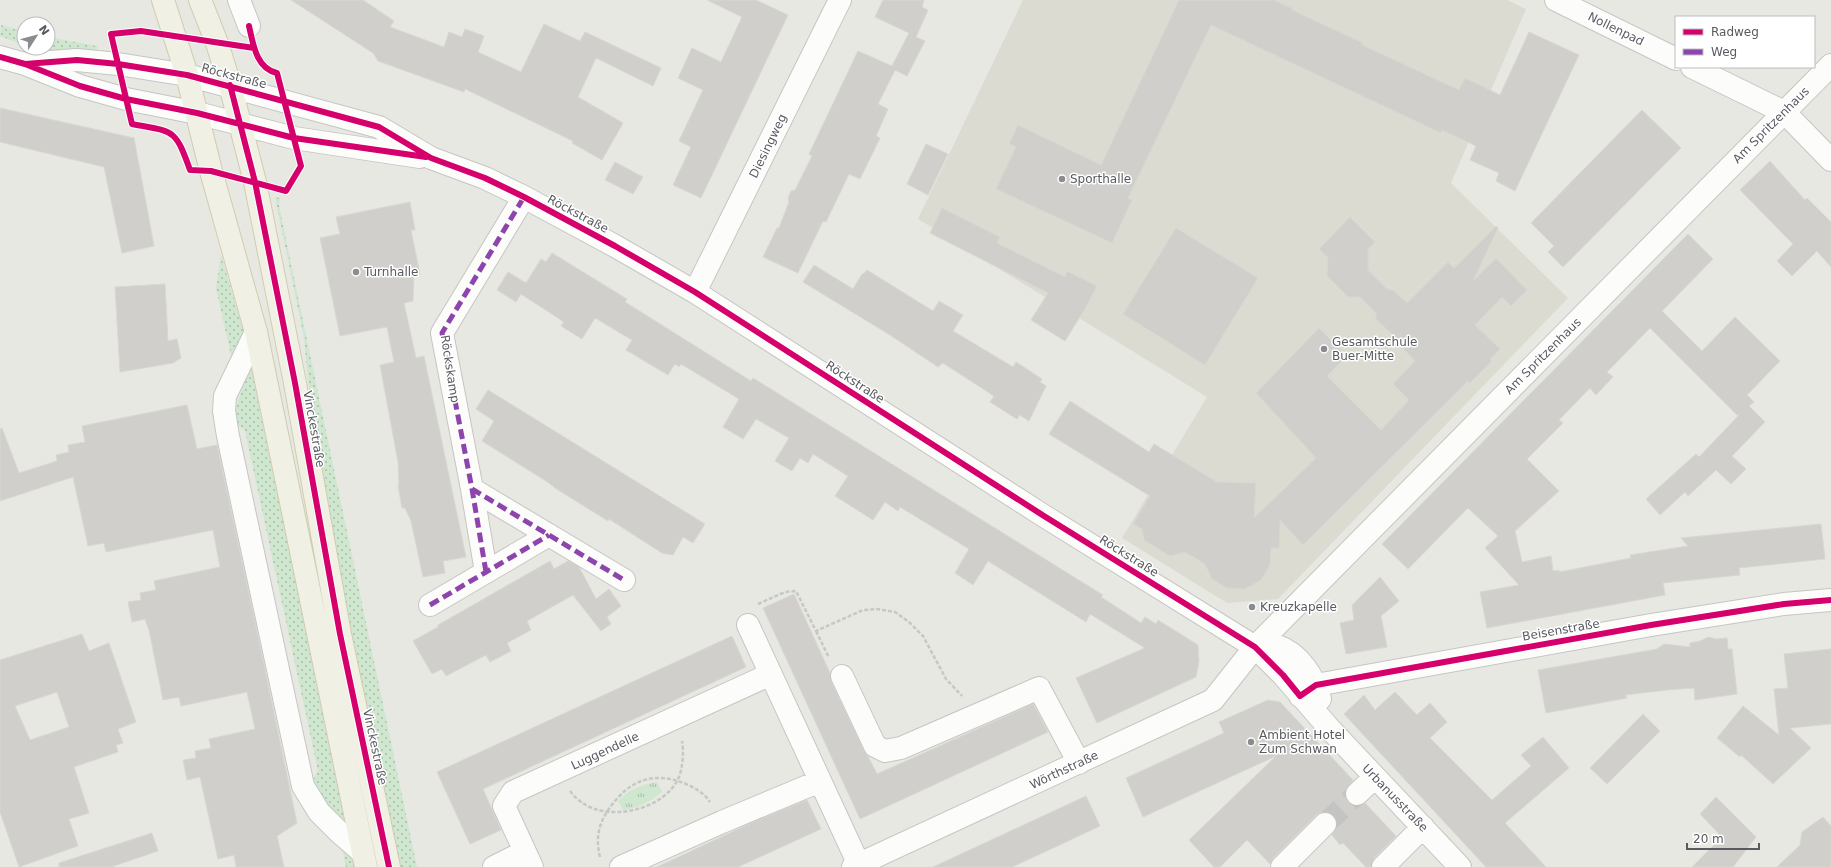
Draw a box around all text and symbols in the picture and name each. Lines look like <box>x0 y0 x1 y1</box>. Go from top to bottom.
street label: Nollenpad <box>1586 9 1646 49</box>
north arrow <box>16 16 56 56</box>
legend <box>1675 16 1815 68</box>
text: N <box>36 23 52 38</box>
text: Radweg <box>1711 25 1759 39</box>
text: Weg <box>1711 45 1737 59</box>
street label: Röckstraße <box>200 61 268 91</box>
street label: Am Spritzenhaus <box>1730 84 1812 166</box>
street label: Diesingweg <box>746 112 790 180</box>
place label: Sporthalle <box>1070 172 1131 186</box>
marker: Sporthalle <box>1057 174 1067 184</box>
street label: Röckstraße <box>545 192 611 236</box>
place label: Turnhalle <box>363 265 418 279</box>
marker: Turnhalle <box>351 267 361 277</box>
street label: Am Spritzenhaus <box>1502 315 1584 397</box>
street label: Röckskamp <box>438 334 462 404</box>
place label: Gesamtschule Buer-Mitte <box>1332 335 1417 363</box>
marker: Gesamtschule Buer-Mitte <box>1319 344 1329 354</box>
street label: Röckstraße <box>823 358 887 406</box>
street label: Vinckestraße <box>300 390 328 468</box>
street label: Röckstraße <box>1097 532 1161 580</box>
place label: Kreuzkapelle <box>1260 600 1337 614</box>
marker: Kreuzkapelle <box>1247 602 1257 612</box>
street label: Beisenstraße <box>1521 616 1601 644</box>
street label: Vinckestraße <box>360 708 390 786</box>
place label: Ambient Hotel Zum Schwan <box>1259 728 1345 756</box>
street label: Luggendelle <box>569 729 641 773</box>
marker: Ambient Hotel Zum Schwan <box>1246 737 1256 747</box>
street label: Wörthstraße <box>1028 748 1100 792</box>
street label: Urbanusstraße <box>1359 761 1431 835</box>
scale bar <box>1687 825 1759 851</box>
text: 20 m <box>1693 832 1724 846</box>

